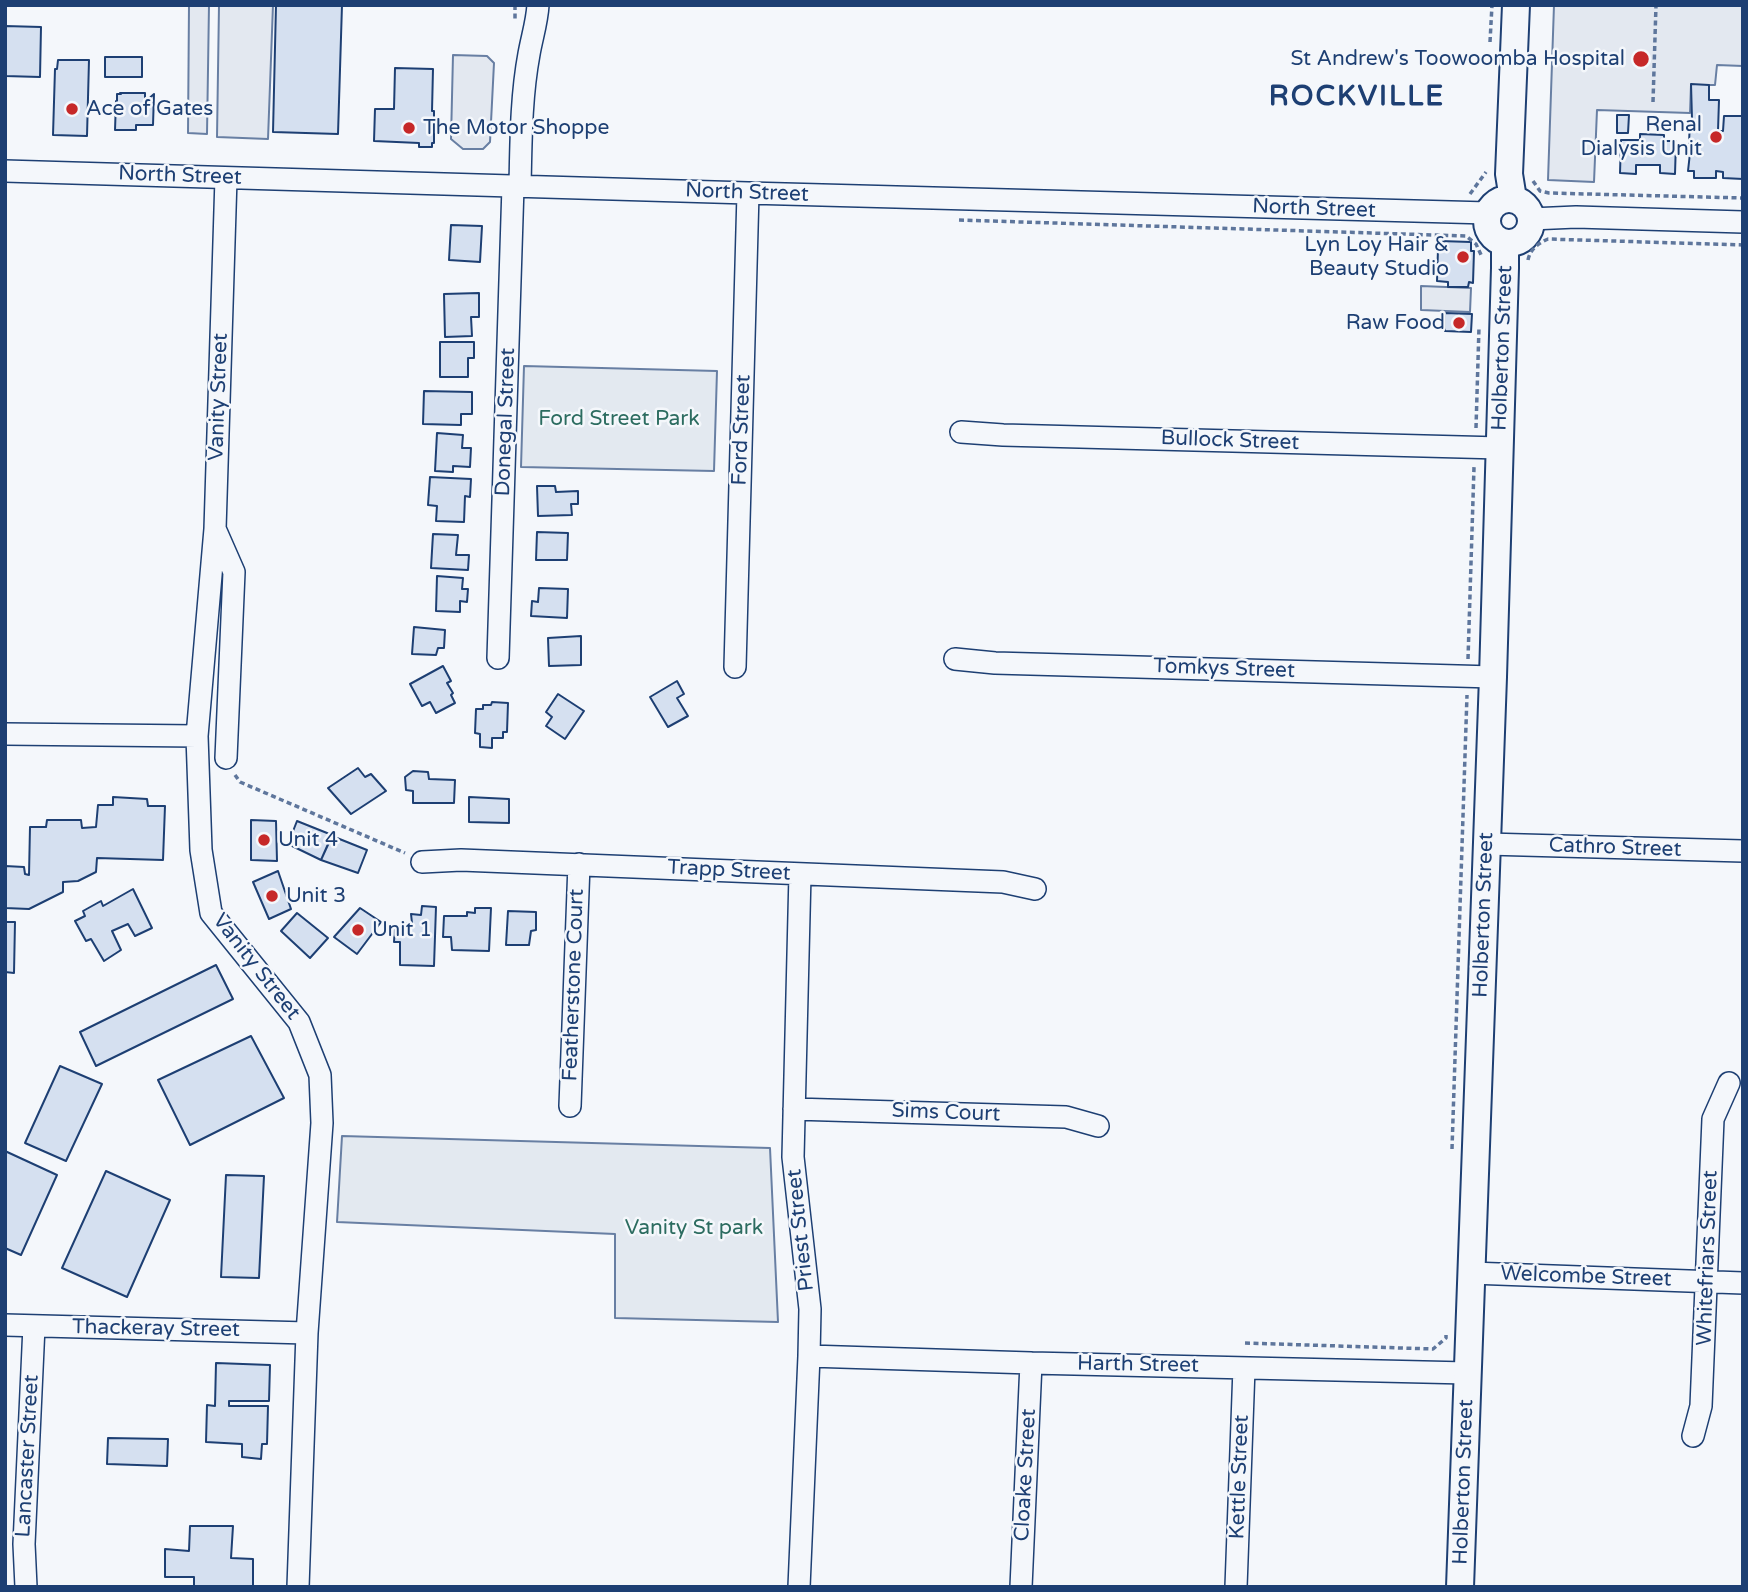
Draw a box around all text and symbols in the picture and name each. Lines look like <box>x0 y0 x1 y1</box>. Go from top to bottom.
place label: St Andrew's Toowoomba Hospital <box>1291 46 1625 72</box>
marker: St Andrew's Toowoomba Hospital <box>1631 49 1651 69</box>
district label: ROCKVILLE <box>1270 81 1444 115</box>
place label: Ace of Gates <box>86 96 213 122</box>
marker: Ace of Gates <box>64 101 80 117</box>
place label: Renal Dialysis Unit <box>1580 112 1702 162</box>
place label: The Motor Shoppe <box>423 115 609 141</box>
marker: The Motor Shoppe <box>401 120 417 136</box>
marker: Renal Dialysis Unit <box>1708 129 1724 145</box>
street label: North Street <box>118 161 242 191</box>
street label: North Street <box>685 178 809 208</box>
street label: North Street <box>1252 194 1376 224</box>
place label: Lyn Loy Hair & Beauty Studio <box>1304 232 1449 282</box>
marker: Lyn Loy Hair & Beauty Studio <box>1455 249 1471 265</box>
street label: Holberton Street <box>1488 265 1518 431</box>
place label: Raw Food <box>1346 310 1445 336</box>
marker: Raw Food <box>1451 315 1467 331</box>
street label: Vanity Street <box>204 333 234 461</box>
street label: Donegal Street <box>491 347 521 497</box>
street label: Ford Street <box>727 374 757 486</box>
park label: Ford Street Park <box>538 406 700 432</box>
street label: Bullock Street <box>1160 426 1300 456</box>
street label: Tomkys Street <box>1153 654 1295 684</box>
place label: Unit 4 <box>278 827 338 853</box>
marker: Unit 4 <box>256 832 272 848</box>
street label: Holberton Street <box>1469 832 1499 998</box>
street label: Cathro Street <box>1548 833 1682 863</box>
street label: Trapp Street <box>667 855 791 887</box>
place label: Unit 3 <box>286 883 346 909</box>
marker: Unit 3 <box>264 888 280 904</box>
street label: Featherstone Court <box>558 888 590 1082</box>
street label: Vanity Street <box>207 909 305 1025</box>
place label: Unit 1 <box>372 917 432 943</box>
marker: Unit 1 <box>350 922 366 938</box>
street label: Sims Court <box>891 1099 1001 1127</box>
street label: Priest Street <box>782 1168 820 1292</box>
street label: Whitefriars Street <box>1692 1170 1724 1346</box>
park label: Vanity St park <box>625 1215 763 1241</box>
street label: Welcombe Street <box>1500 1261 1672 1293</box>
street label: Thackeray Street <box>72 1315 240 1343</box>
street label: Harth Street <box>1077 1351 1199 1379</box>
street label: Lancaster Street <box>11 1374 45 1538</box>
street label: Holberton Street <box>1449 1399 1479 1565</box>
street label: Cloake Street <box>1010 1408 1042 1542</box>
street label: Kettle Street <box>1225 1414 1255 1540</box>

